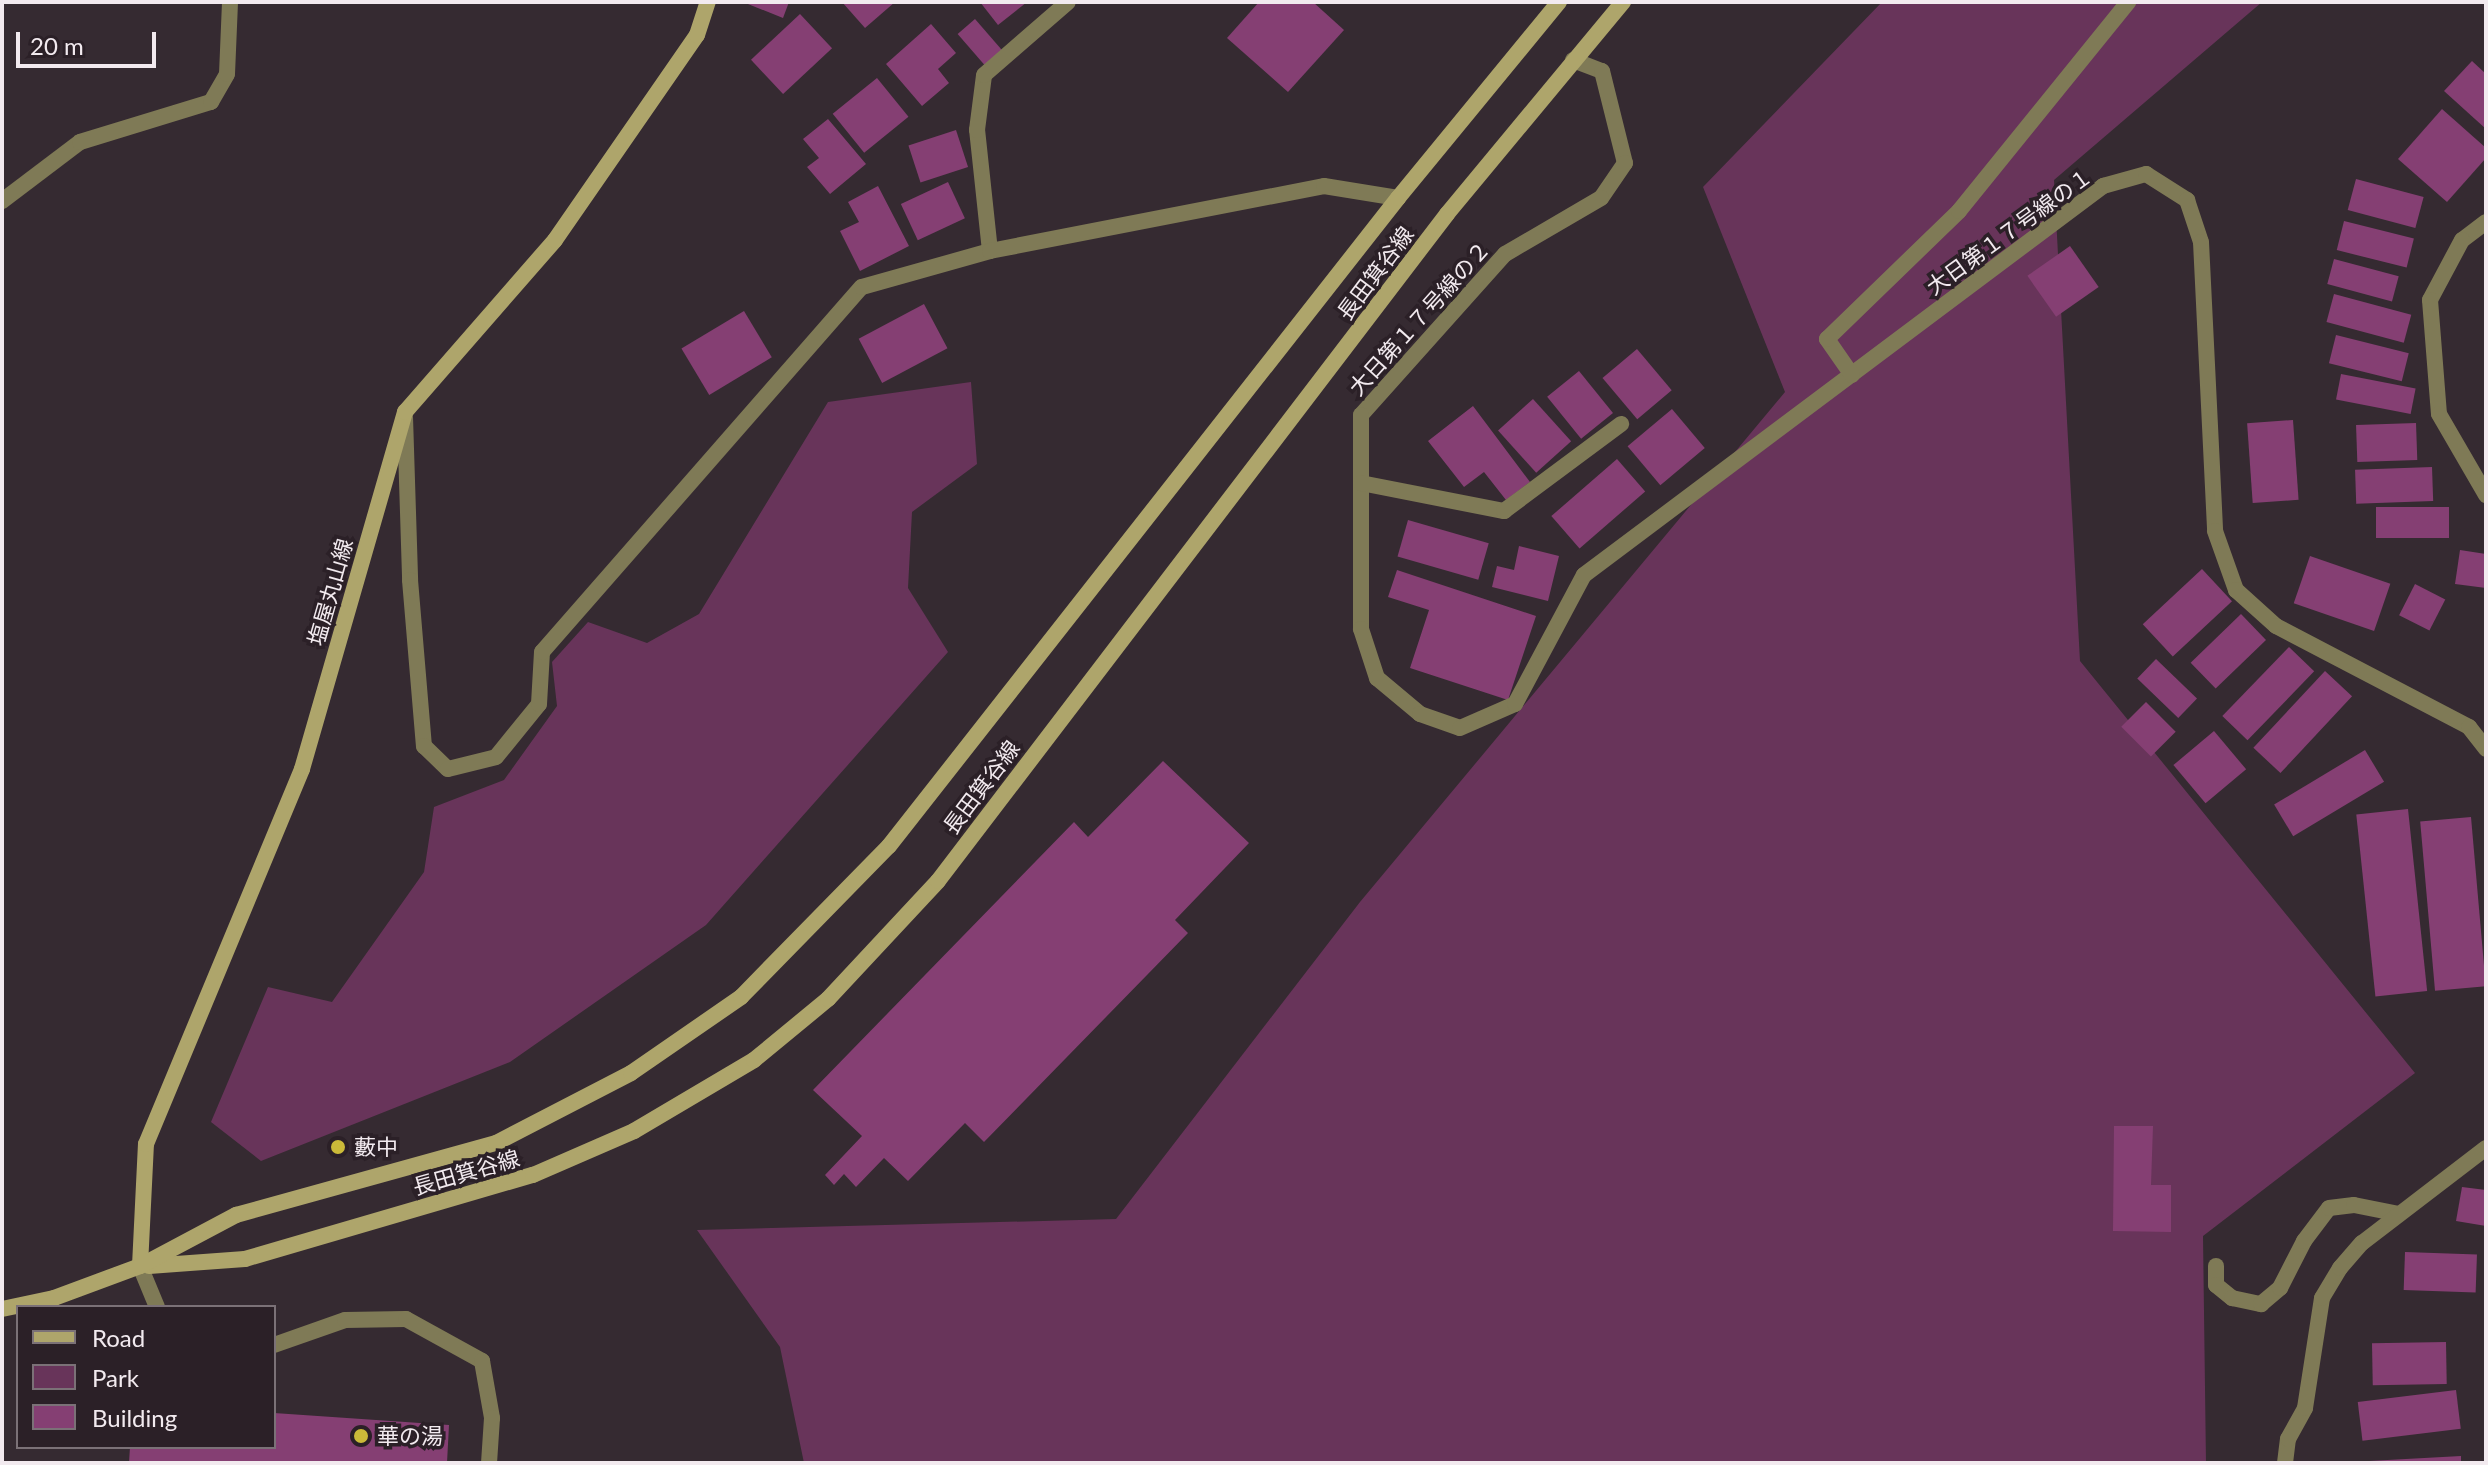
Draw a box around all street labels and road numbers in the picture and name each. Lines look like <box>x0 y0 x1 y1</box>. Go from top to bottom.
street label: 大日第１７号線の１ <box>1921 162 2097 300</box>
street label: 長田箕谷線 <box>1331 221 1419 325</box>
street label: 大日第１７号線の２ <box>1343 236 1495 400</box>
street label: 塩屋丸山線 <box>302 535 358 649</box>
street label: 長田箕谷線 <box>937 735 1025 839</box>
street label: 長田箕谷線 <box>409 1144 523 1200</box>

